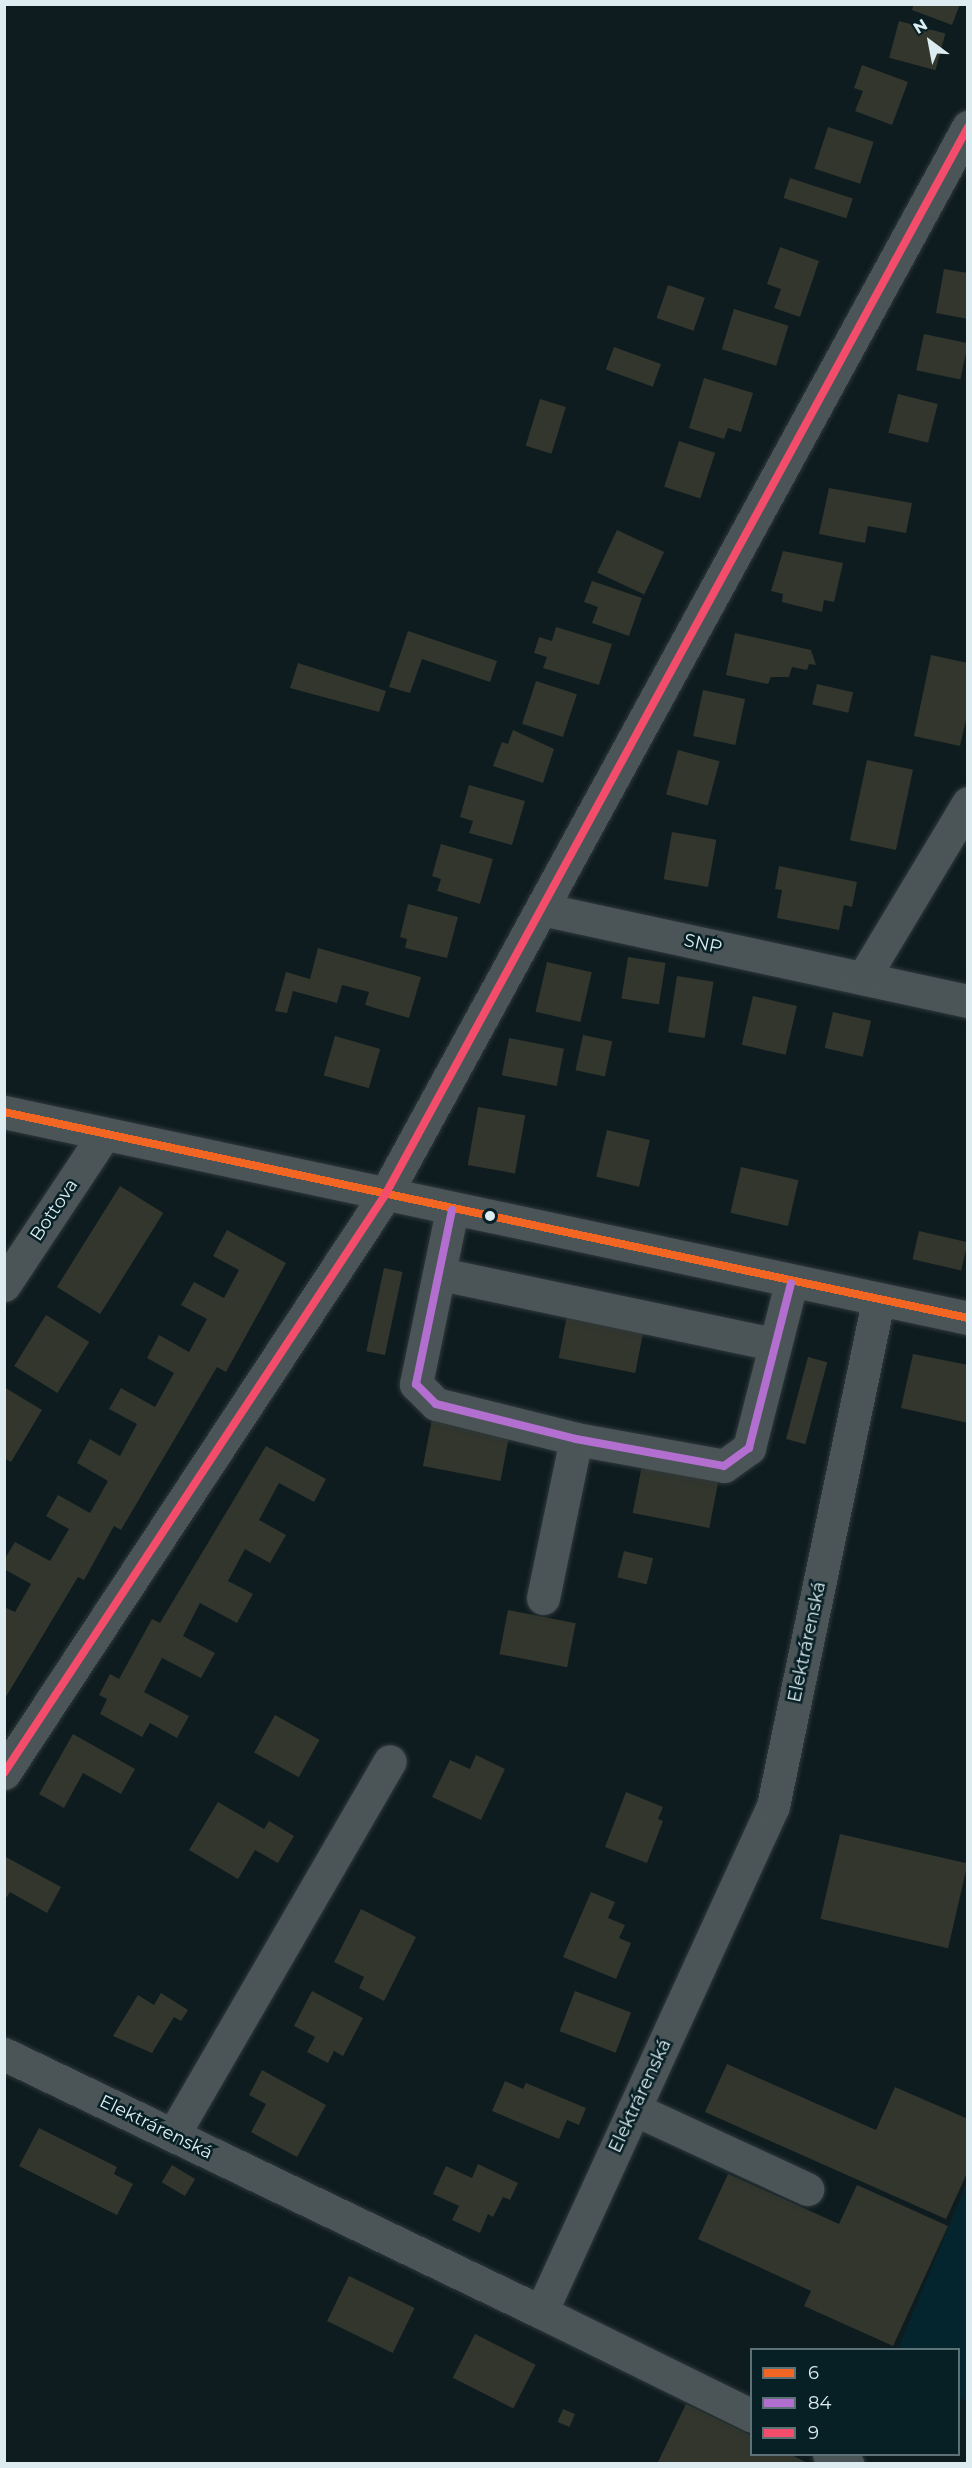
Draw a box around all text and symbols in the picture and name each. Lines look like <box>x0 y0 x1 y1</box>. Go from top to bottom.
north arrow <box>900 12 960 72</box>
text: N <box>910 15 931 38</box>
street label: SNP <box>682 929 724 959</box>
street label: Bottova <box>25 1175 83 1245</box>
unlabelled marker <box>484 1210 496 1222</box>
street label: Elektrárenská <box>784 1580 830 1704</box>
street label: Elektrárenská <box>604 2036 676 2156</box>
street label: Elektrárenská <box>96 2090 216 2164</box>
legend <box>750 2348 960 2456</box>
text: 6 <box>808 2362 819 2384</box>
text: 84 <box>808 2392 831 2414</box>
text: 9 <box>808 2422 819 2444</box>

